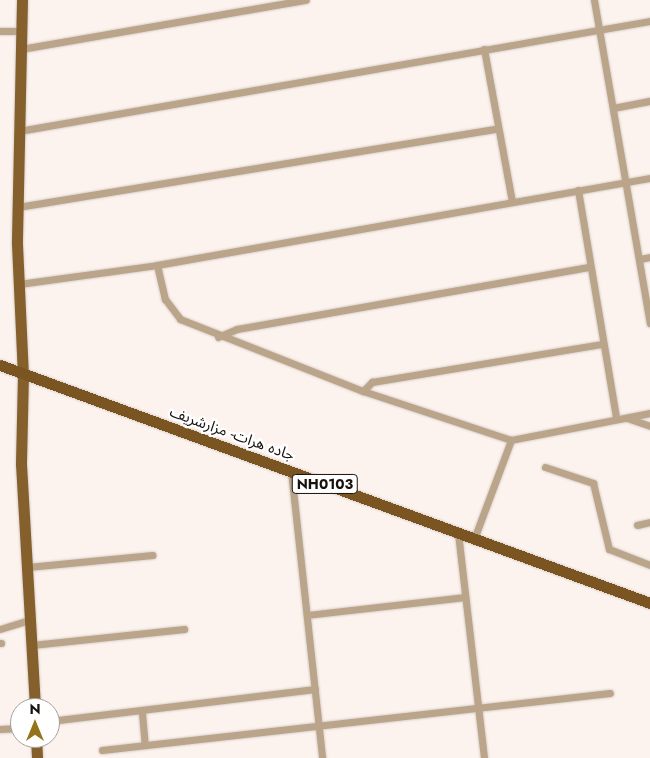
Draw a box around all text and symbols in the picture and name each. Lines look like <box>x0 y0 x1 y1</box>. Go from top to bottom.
street label: جاده هرات- مزارشریف <box>167 403 297 465</box>
road number: NH0103 <box>291 472 359 496</box>
north arrow <box>10 698 60 748</box>
text: N <box>29 699 41 719</box>

